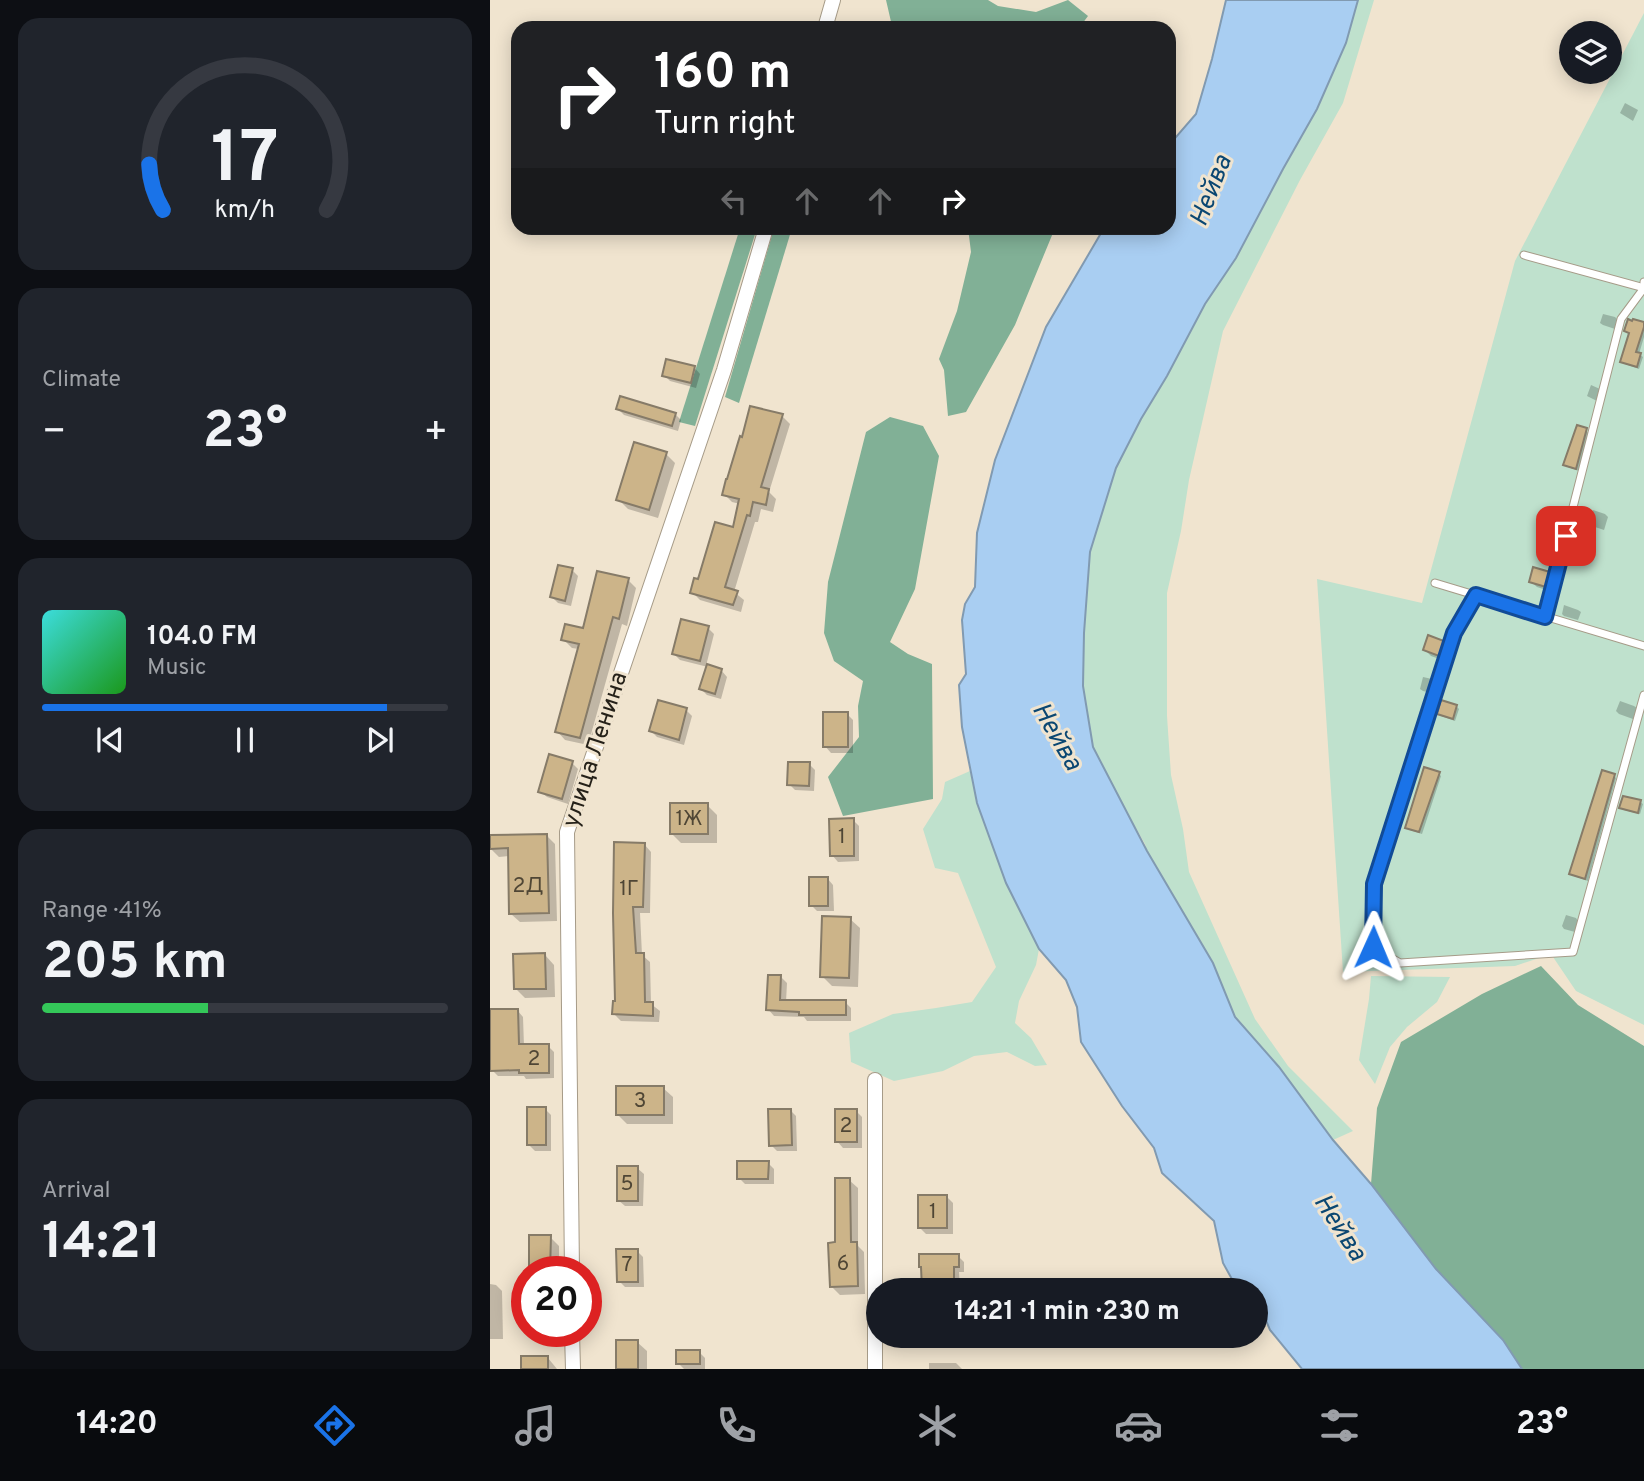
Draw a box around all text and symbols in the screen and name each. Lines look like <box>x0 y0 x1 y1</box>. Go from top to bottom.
map controls <box>1559 21 1622 84</box>
button: layers <box>1559 21 1622 84</box>
text: 160 m <box>654 44 791 106</box>
icon: right <box>539 49 630 140</box>
text: Turn right <box>654 105 796 145</box>
text: 17 <box>211 116 279 208</box>
water label: Нейва <box>1183 150 1241 231</box>
icon: left <box>715 182 753 220</box>
icon: ahead <box>788 182 826 220</box>
icon: ahead <box>861 182 899 220</box>
icon: right <box>934 182 972 220</box>
text: km/h <box>215 195 275 227</box>
text: Climate <box>42 366 121 395</box>
text: 23° <box>203 400 287 466</box>
text: − <box>42 409 67 458</box>
text: + <box>423 409 448 458</box>
pin <box>1536 506 1596 566</box>
icon: arrive <box>1547 517 1585 555</box>
text: 104.0 FM <box>147 621 257 654</box>
text: Music <box>147 654 207 683</box>
street label: улица Ленина <box>557 668 635 832</box>
water label: Нейва <box>1023 697 1089 778</box>
icon: previous <box>91 721 129 759</box>
icon: pause <box>226 721 264 759</box>
icon: next <box>361 721 399 759</box>
house number: 1Ж <box>675 806 703 833</box>
house number: 1 <box>838 824 846 851</box>
house number: 2Д <box>513 873 543 900</box>
house number: 1Г <box>619 876 639 903</box>
text: Range · 41% <box>42 897 162 926</box>
position arrow <box>1336 910 1410 984</box>
text: 205 km <box>42 931 227 997</box>
house number: 2 <box>528 1046 540 1073</box>
house number: 3 <box>634 1088 646 1115</box>
house number: 2 <box>840 1113 852 1140</box>
house number: 5 <box>620 1171 634 1198</box>
text: Arrival <box>42 1177 111 1206</box>
water label: Нейва <box>1305 1188 1373 1268</box>
house number: 1 <box>929 1199 937 1226</box>
text: 14:21 <box>42 1211 162 1277</box>
house number: 6 <box>837 1251 849 1278</box>
house number: 7 <box>622 1252 633 1279</box>
speed limit sign: 20 <box>511 1256 602 1347</box>
text: 14:21 · 1 min · 230 m <box>954 1296 1180 1329</box>
icon: directions <box>310 1401 359 1450</box>
icon: music <box>511 1401 560 1450</box>
icon: phone <box>712 1401 761 1450</box>
icon: climate <box>913 1401 962 1450</box>
icon: car <box>1114 1401 1163 1450</box>
icon: filters <box>1315 1401 1364 1450</box>
text: 14:20 <box>76 1405 158 1445</box>
text: 23° <box>1516 1405 1568 1445</box>

